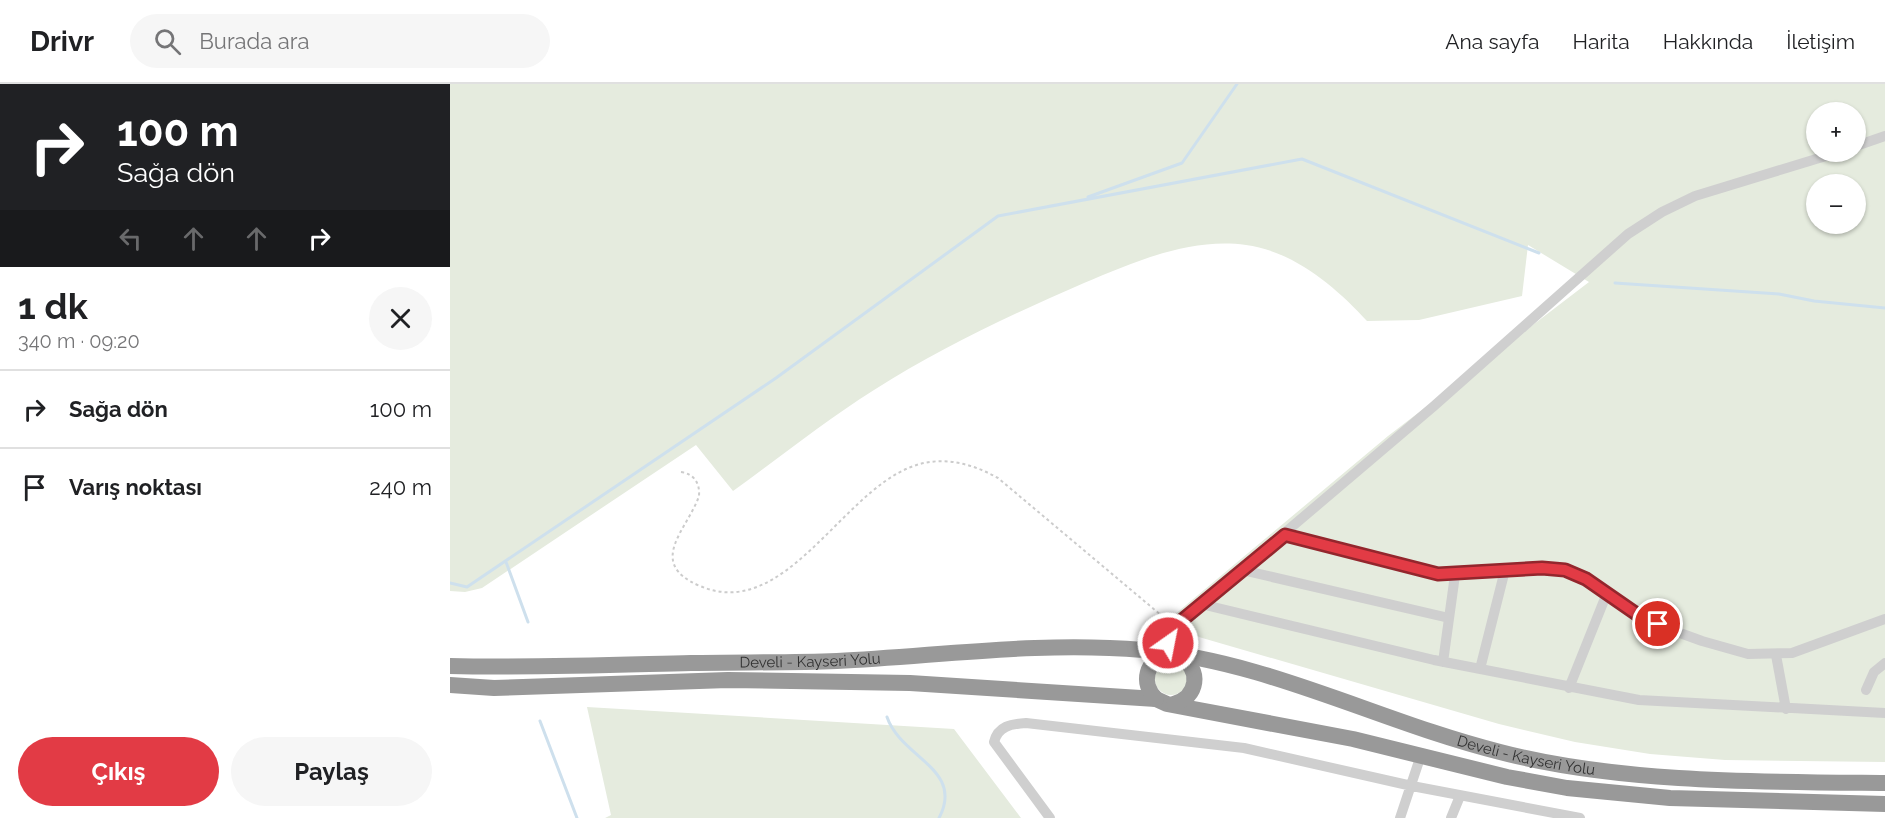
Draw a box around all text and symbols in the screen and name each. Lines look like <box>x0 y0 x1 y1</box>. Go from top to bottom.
search box <box>130 14 550 68</box>
text: Drivr <box>30 25 94 58</box>
icon: search <box>151 25 184 58</box>
text: Burada ara <box>199 28 310 54</box>
text: Ana sayfa <box>1445 29 1540 54</box>
text: Harita <box>1573 29 1630 54</box>
text: Hakkında <box>1663 29 1753 54</box>
text: İletişim <box>1786 29 1855 54</box>
map controls <box>1806 102 1866 234</box>
button: + <box>1806 102 1866 162</box>
text: 100 m <box>117 107 239 156</box>
icon: right <box>18 108 96 186</box>
text: Sağa dön <box>117 157 235 188</box>
button: − <box>1806 174 1866 234</box>
icon: left <box>114 222 147 255</box>
icon: ahead <box>177 222 210 255</box>
icon: ahead <box>240 222 273 255</box>
icon: right <box>303 222 336 255</box>
text: 1 dk <box>18 285 88 327</box>
button: close <box>369 287 432 350</box>
text: 340 m · 09:20 <box>18 329 140 353</box>
icon: right <box>18 393 51 426</box>
text: Sağa dön <box>69 396 168 422</box>
text: 100 m <box>370 396 432 422</box>
icon: arrive <box>18 471 51 504</box>
text: Varış noktası <box>69 474 202 500</box>
text: 240 m <box>369 474 432 500</box>
pin <box>1632 598 1683 649</box>
icon: arrive <box>1641 607 1674 640</box>
position arrow <box>1136 611 1200 675</box>
street label: Develi - Kayseri Yolu <box>739 649 881 671</box>
street label: Develi - Kayseri Yolu <box>1455 731 1596 779</box>
button: Çıkış <box>18 737 219 806</box>
button: Paylaş <box>231 737 432 806</box>

